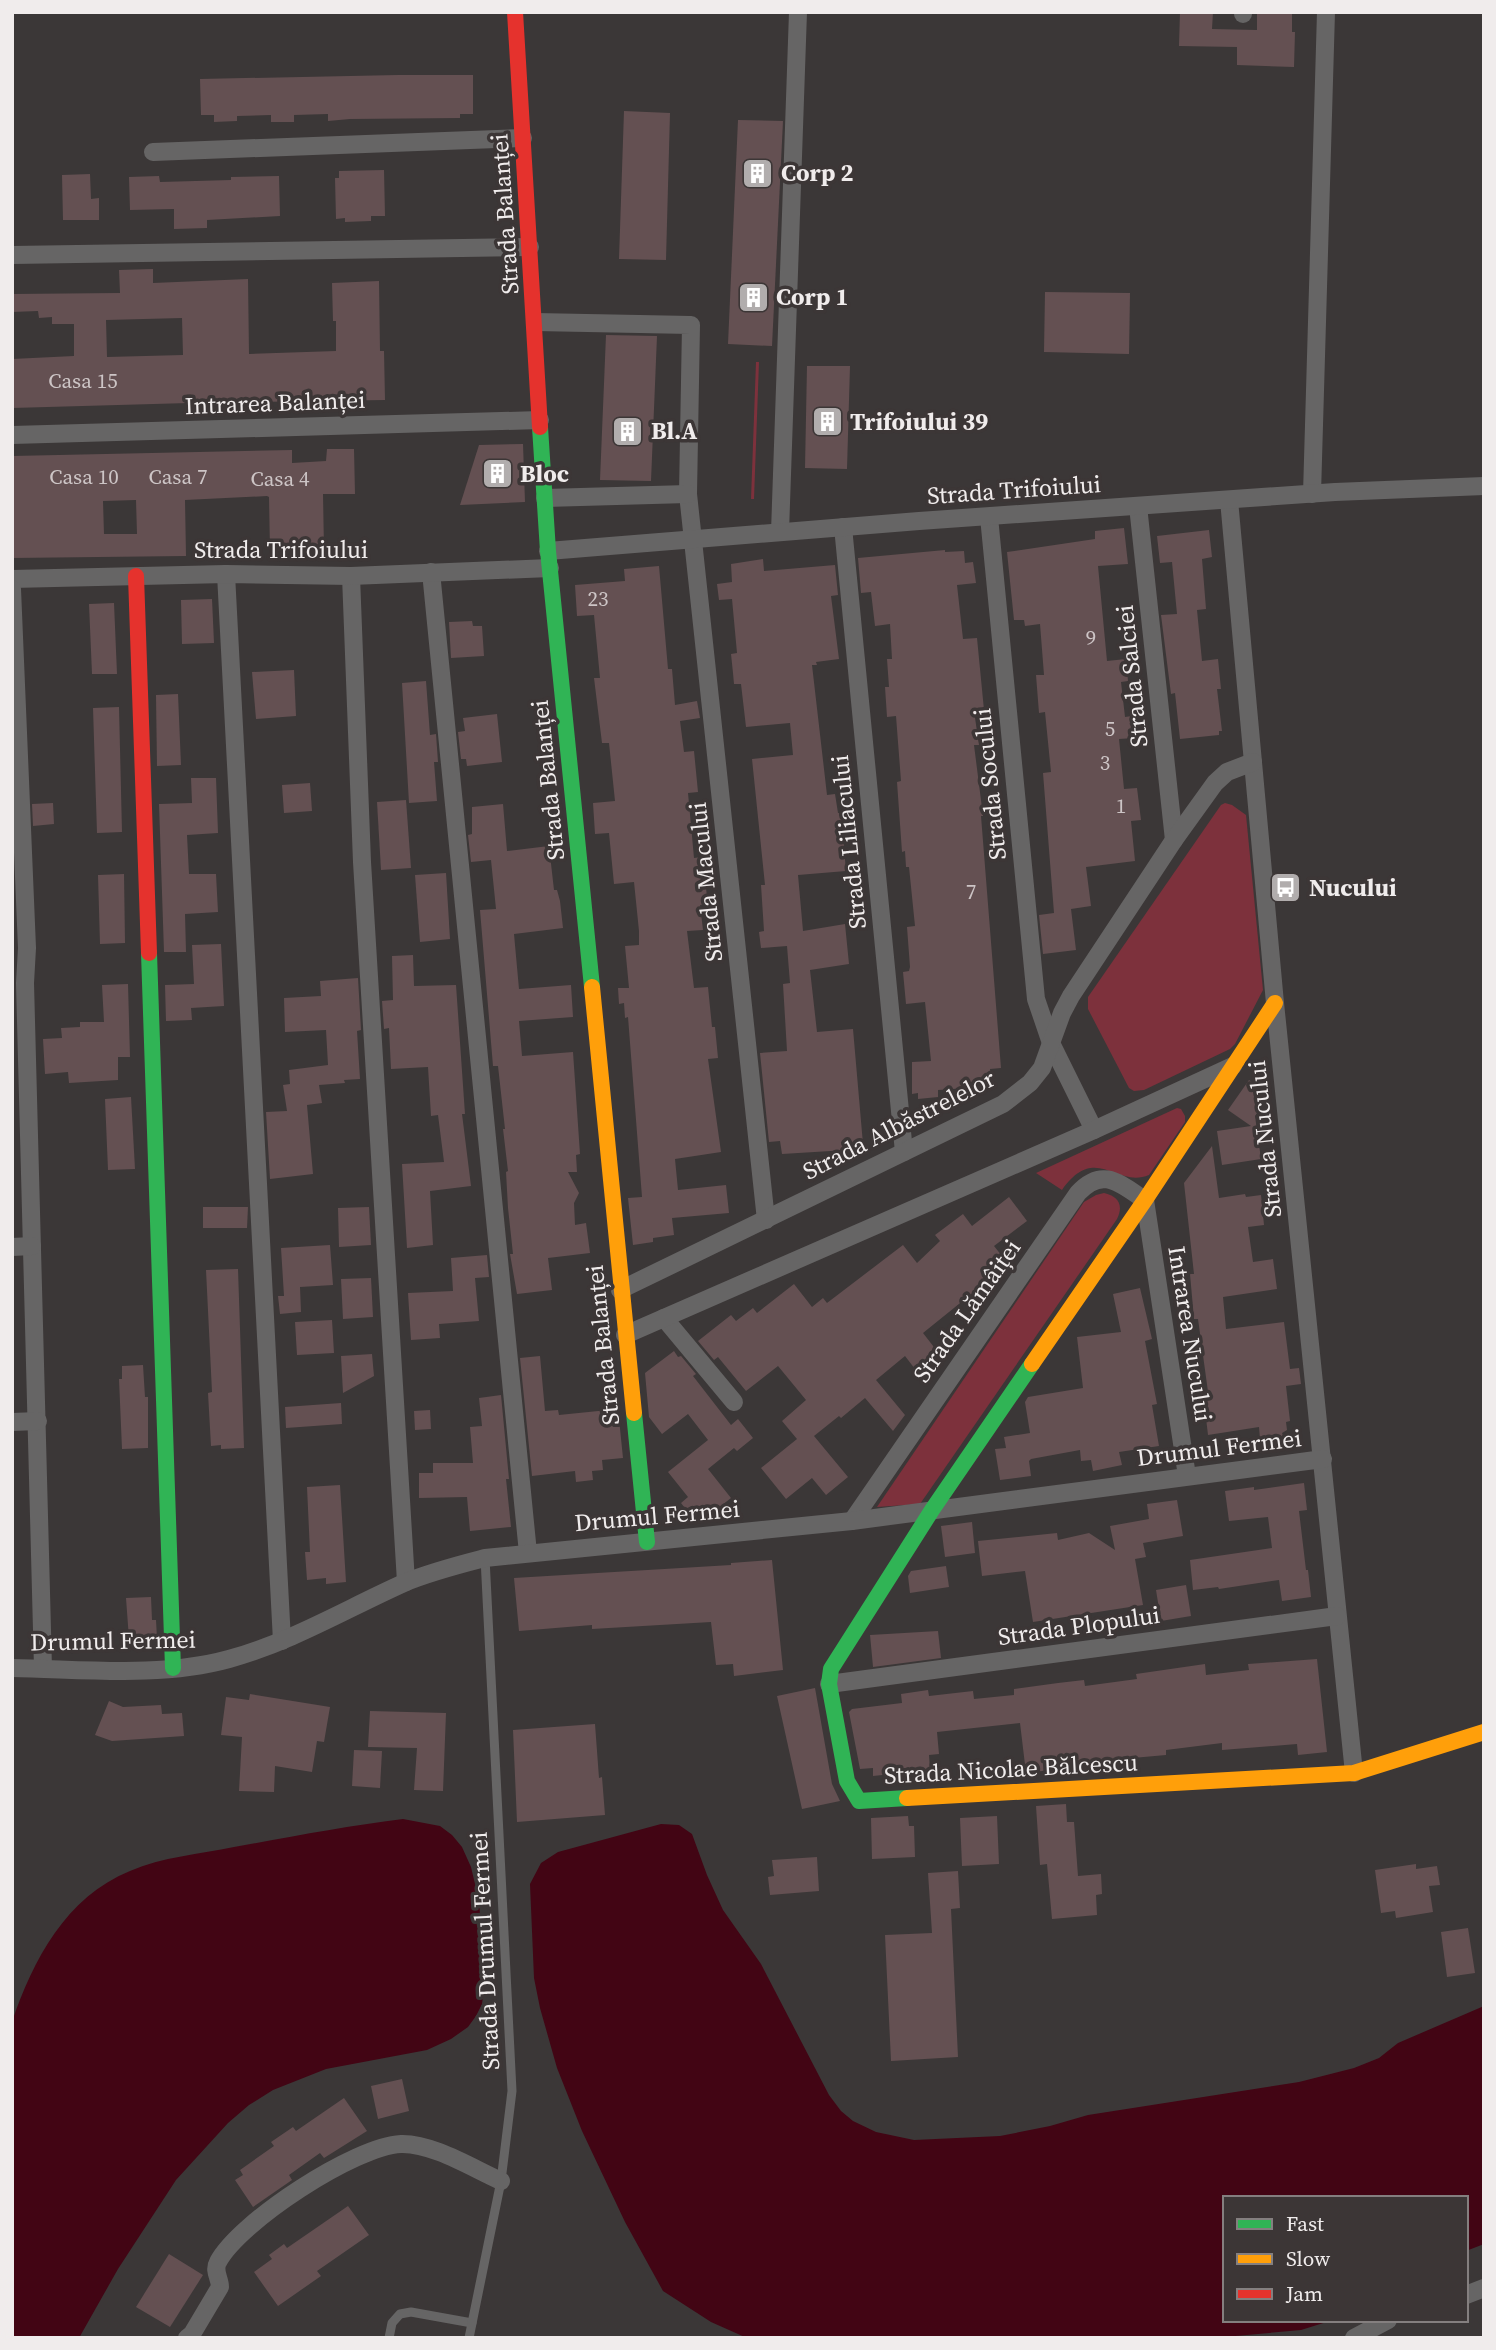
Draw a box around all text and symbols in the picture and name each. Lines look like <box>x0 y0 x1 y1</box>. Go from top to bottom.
street label: Strada Balanței <box>482 133 527 296</box>
building icon: Corp 2 <box>741 156 775 190</box>
place label: Corp 2 <box>781 156 853 189</box>
building icon: Corp 1 <box>736 280 770 314</box>
place label: Corp 1 <box>776 280 848 313</box>
house number: Casa 15 <box>48 366 118 395</box>
street label: Intrarea Balanței <box>184 383 366 422</box>
building icon: Trifoiului 39 <box>810 405 844 439</box>
place label: Trifoiului 39 <box>850 405 988 438</box>
building icon: Bl.A <box>611 414 645 448</box>
place label: Bl.A <box>651 414 697 447</box>
building icon: Bloc <box>480 457 514 491</box>
place label: Bloc <box>520 457 569 490</box>
house number: Casa 10 <box>49 462 119 491</box>
house number: Casa 7 <box>148 462 208 491</box>
house number: Casa 4 <box>250 464 310 493</box>
street label: Strada Trifoiului <box>926 467 1102 512</box>
street label: Strada Trifoiului <box>194 533 368 566</box>
house number: 23 <box>588 584 609 613</box>
street label: Strada Salciei <box>1108 603 1155 749</box>
house number: 9 <box>1086 623 1096 652</box>
street label: Strada Balanței <box>523 698 572 862</box>
street label: Strada Socului <box>965 707 1014 862</box>
house number: 5 <box>1105 714 1115 743</box>
house number: 3 <box>1100 748 1110 777</box>
street label: Strada Liliacului <box>823 753 874 931</box>
house number: 1 <box>1116 791 1126 820</box>
street label: Strada Macului <box>681 801 730 963</box>
bus stop icon: Nucului <box>1269 871 1303 905</box>
place label: Nucului <box>1309 871 1397 904</box>
house number: 7 <box>966 877 976 906</box>
street label: Strada Nucului <box>1240 1059 1289 1219</box>
street label: Strada Albăstrelelor <box>797 1062 1001 1187</box>
street label: Strada Lămâiței <box>905 1233 1028 1389</box>
street label: Intrarea Nucului <box>1160 1244 1221 1424</box>
street label: Strada Balanței <box>578 1263 627 1427</box>
street label: Drumul Fermei <box>1135 1421 1303 1474</box>
street label: Drumul Fermei <box>573 1492 741 1539</box>
street label: Strada Plopului <box>996 1598 1162 1653</box>
street label: Drumul Fermei <box>30 1623 196 1658</box>
street label: Strada Nicolae Bălcescu <box>883 1745 1139 1792</box>
street label: Strada Drumul Fermei <box>462 1831 507 2071</box>
legend <box>1223 2196 1468 2322</box>
text: Fast <box>1286 2209 1324 2238</box>
text: Slow <box>1286 2244 1330 2273</box>
text: Jam <box>1285 2279 1323 2308</box>

